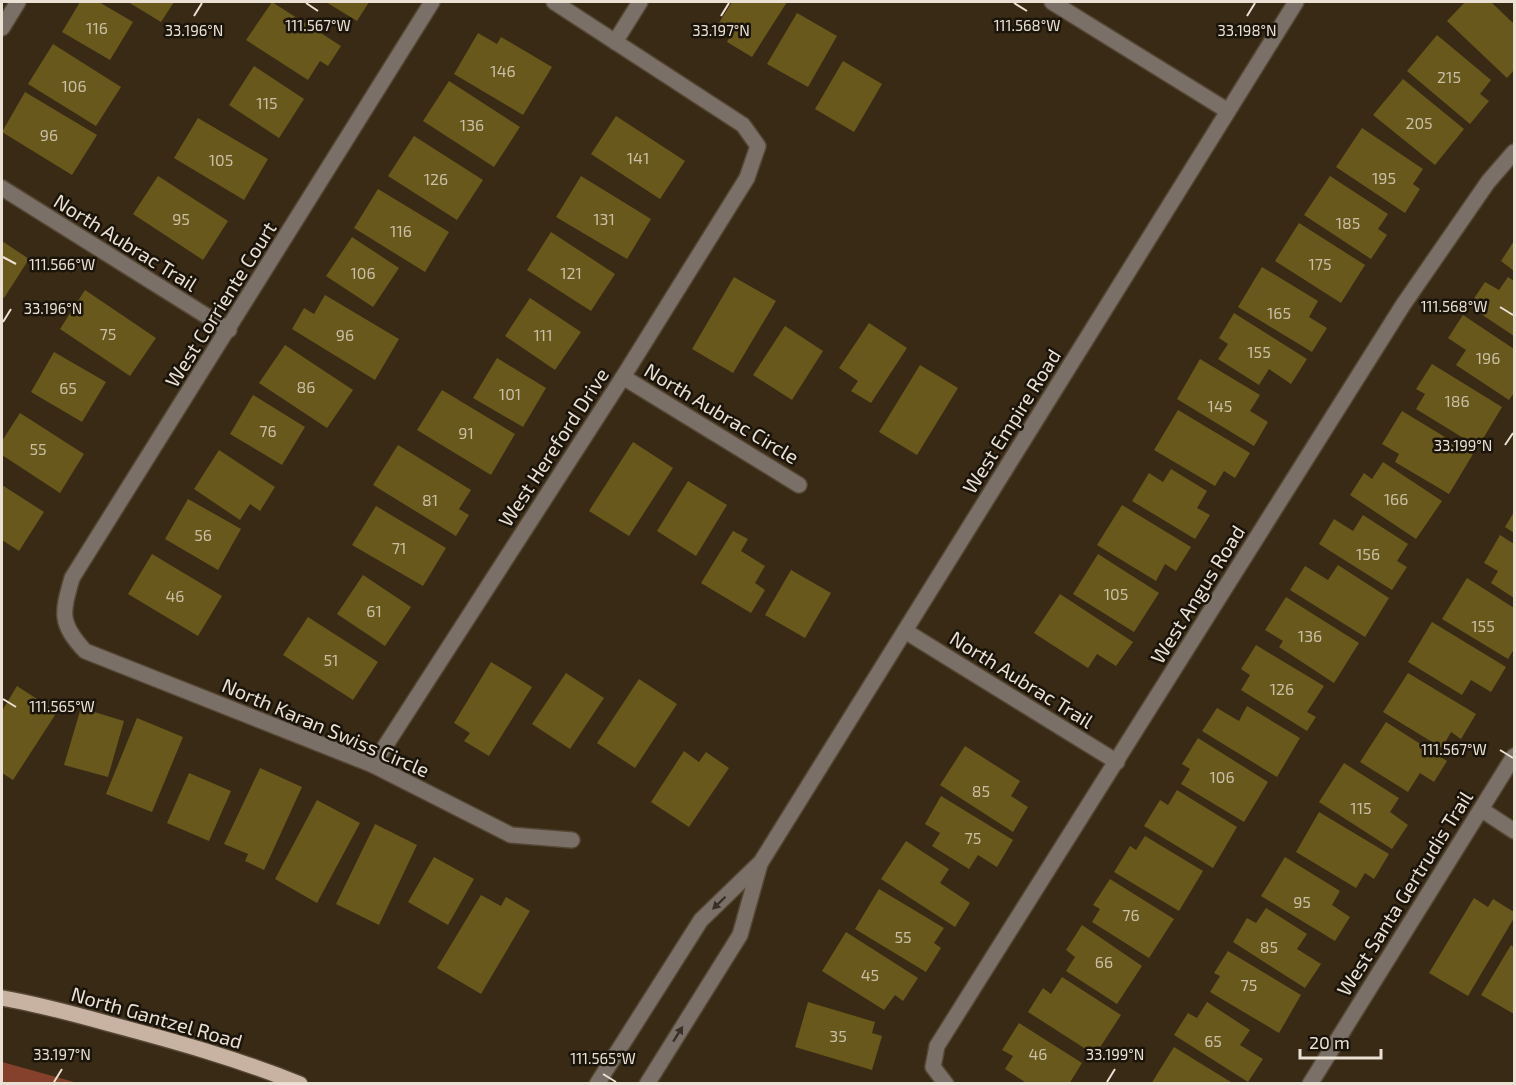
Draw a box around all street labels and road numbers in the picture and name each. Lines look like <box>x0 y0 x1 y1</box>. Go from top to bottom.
street label: North Aubrac Trail <box>50 188 202 296</box>
street label: West Corriente Court <box>159 217 281 391</box>
street label: West Empire Road <box>957 344 1065 498</box>
street label: North Aubrac Circle <box>640 357 804 469</box>
street label: West Hereford Drive <box>493 363 613 531</box>
street label: West Angus Road <box>1145 520 1249 668</box>
street label: North Aubrac Trail <box>946 625 1098 733</box>
street label: North Karan Swiss Circle <box>219 672 433 782</box>
street label: West Santa Gertrudis Trail <box>1331 786 1477 1000</box>
street label: North Gantzel Road <box>69 981 245 1053</box>

